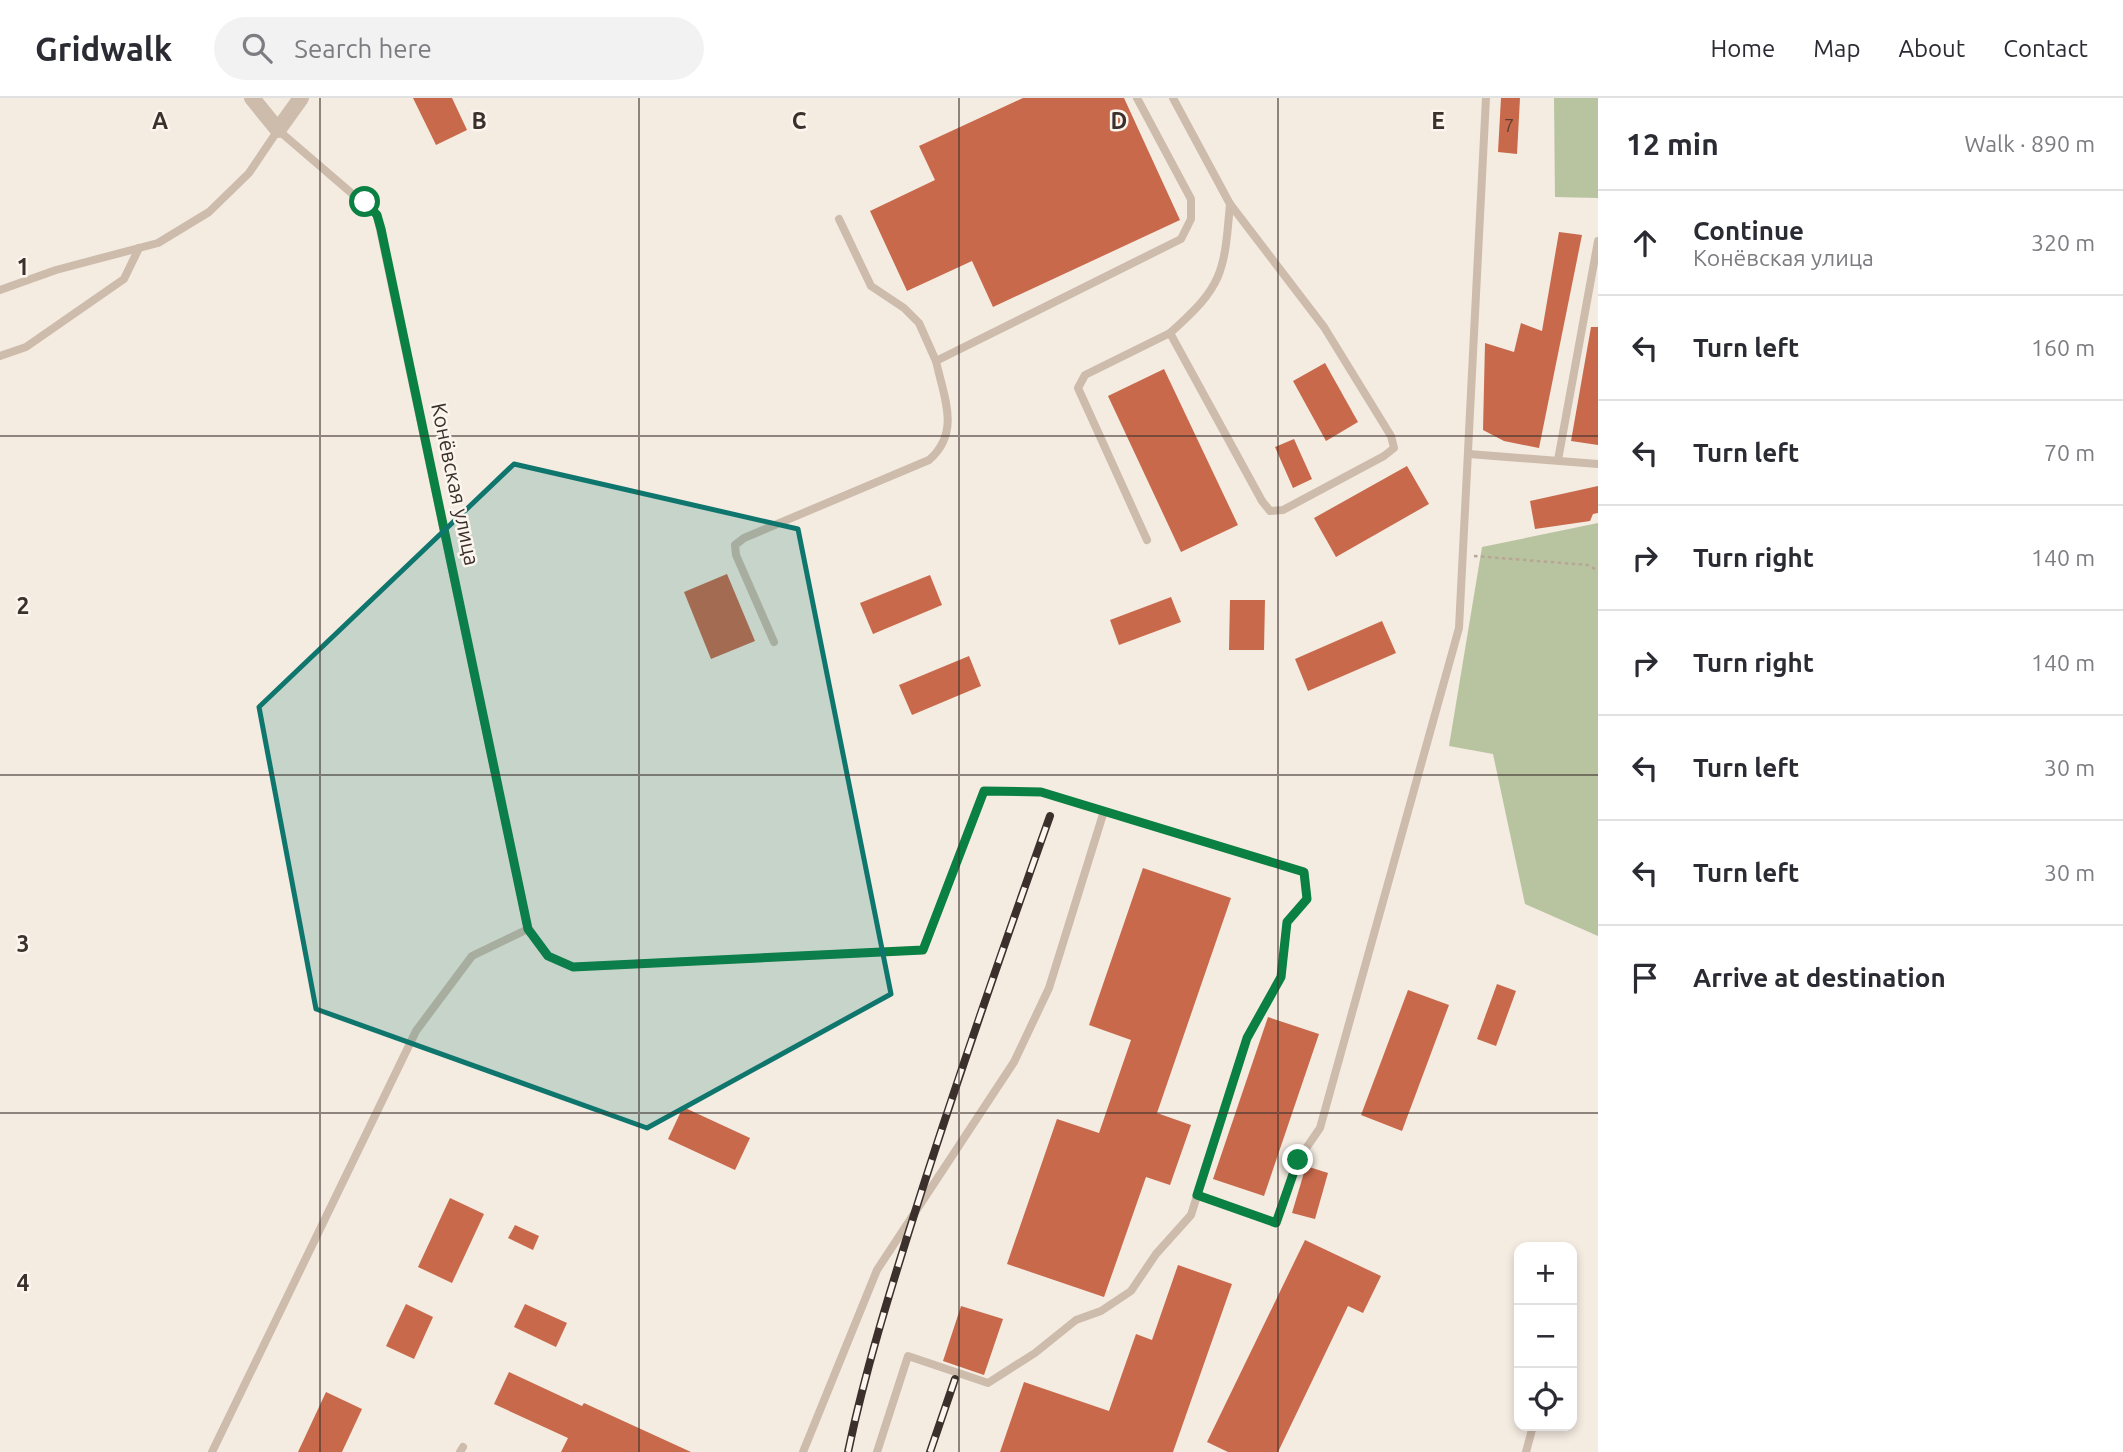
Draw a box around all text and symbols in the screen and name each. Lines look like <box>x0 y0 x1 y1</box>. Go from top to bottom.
search box <box>214 17 704 80</box>
icon: search <box>238 29 276 67</box>
text: Gridwalk <box>35 30 172 67</box>
text: Search here <box>294 34 432 63</box>
text: Home <box>1710 35 1775 62</box>
text: Map <box>1813 35 1860 62</box>
text: About <box>1898 35 1965 62</box>
text: Contact <box>2003 35 2088 62</box>
text: A <box>152 108 168 133</box>
text: B <box>471 108 487 133</box>
text: C <box>792 108 807 133</box>
text: D <box>1111 108 1127 133</box>
text: E <box>1431 108 1445 133</box>
house number: 7 <box>1504 115 1514 135</box>
text: 12 min <box>1626 127 1719 161</box>
text: Walk · 890 m <box>1964 131 2095 156</box>
route start <box>349 186 380 217</box>
text: Continue <box>1693 216 1804 245</box>
icon: ahead <box>1626 224 1664 262</box>
text: 320 m <box>2031 230 2095 255</box>
text: Конёвская улица <box>1693 245 1874 270</box>
text: 1 <box>17 254 29 279</box>
icon: left <box>1626 329 1664 367</box>
text: Turn left <box>1693 333 1799 362</box>
text: 160 m <box>2031 335 2095 360</box>
street label: Конёвская улица <box>427 401 485 567</box>
icon: left <box>1626 434 1664 472</box>
text: Turn left <box>1693 438 1799 467</box>
text: 70 m <box>2044 440 2095 465</box>
icon: right <box>1626 539 1664 577</box>
text: Turn right <box>1693 543 1814 572</box>
text: 140 m <box>2031 545 2095 570</box>
text: 2 <box>17 593 29 618</box>
icon: right <box>1626 644 1664 682</box>
text: Turn right <box>1693 648 1814 677</box>
text: 140 m <box>2031 650 2095 675</box>
icon: left <box>1626 749 1664 787</box>
text: Turn left <box>1693 753 1799 782</box>
text: 30 m <box>2044 755 2095 780</box>
icon: left <box>1626 854 1664 892</box>
text: Turn left <box>1693 858 1799 887</box>
text: 30 m <box>2044 860 2095 885</box>
text: 3 <box>17 931 29 956</box>
icon: arrive <box>1626 959 1664 997</box>
text: Arrive at destination <box>1693 963 1946 992</box>
route end <box>1282 1144 1313 1175</box>
map controls <box>1514 1242 1577 1431</box>
button: + <box>1514 1242 1577 1305</box>
text: 4 <box>17 1270 30 1295</box>
button: − <box>1514 1305 1577 1368</box>
button: locate <box>1514 1368 1577 1431</box>

